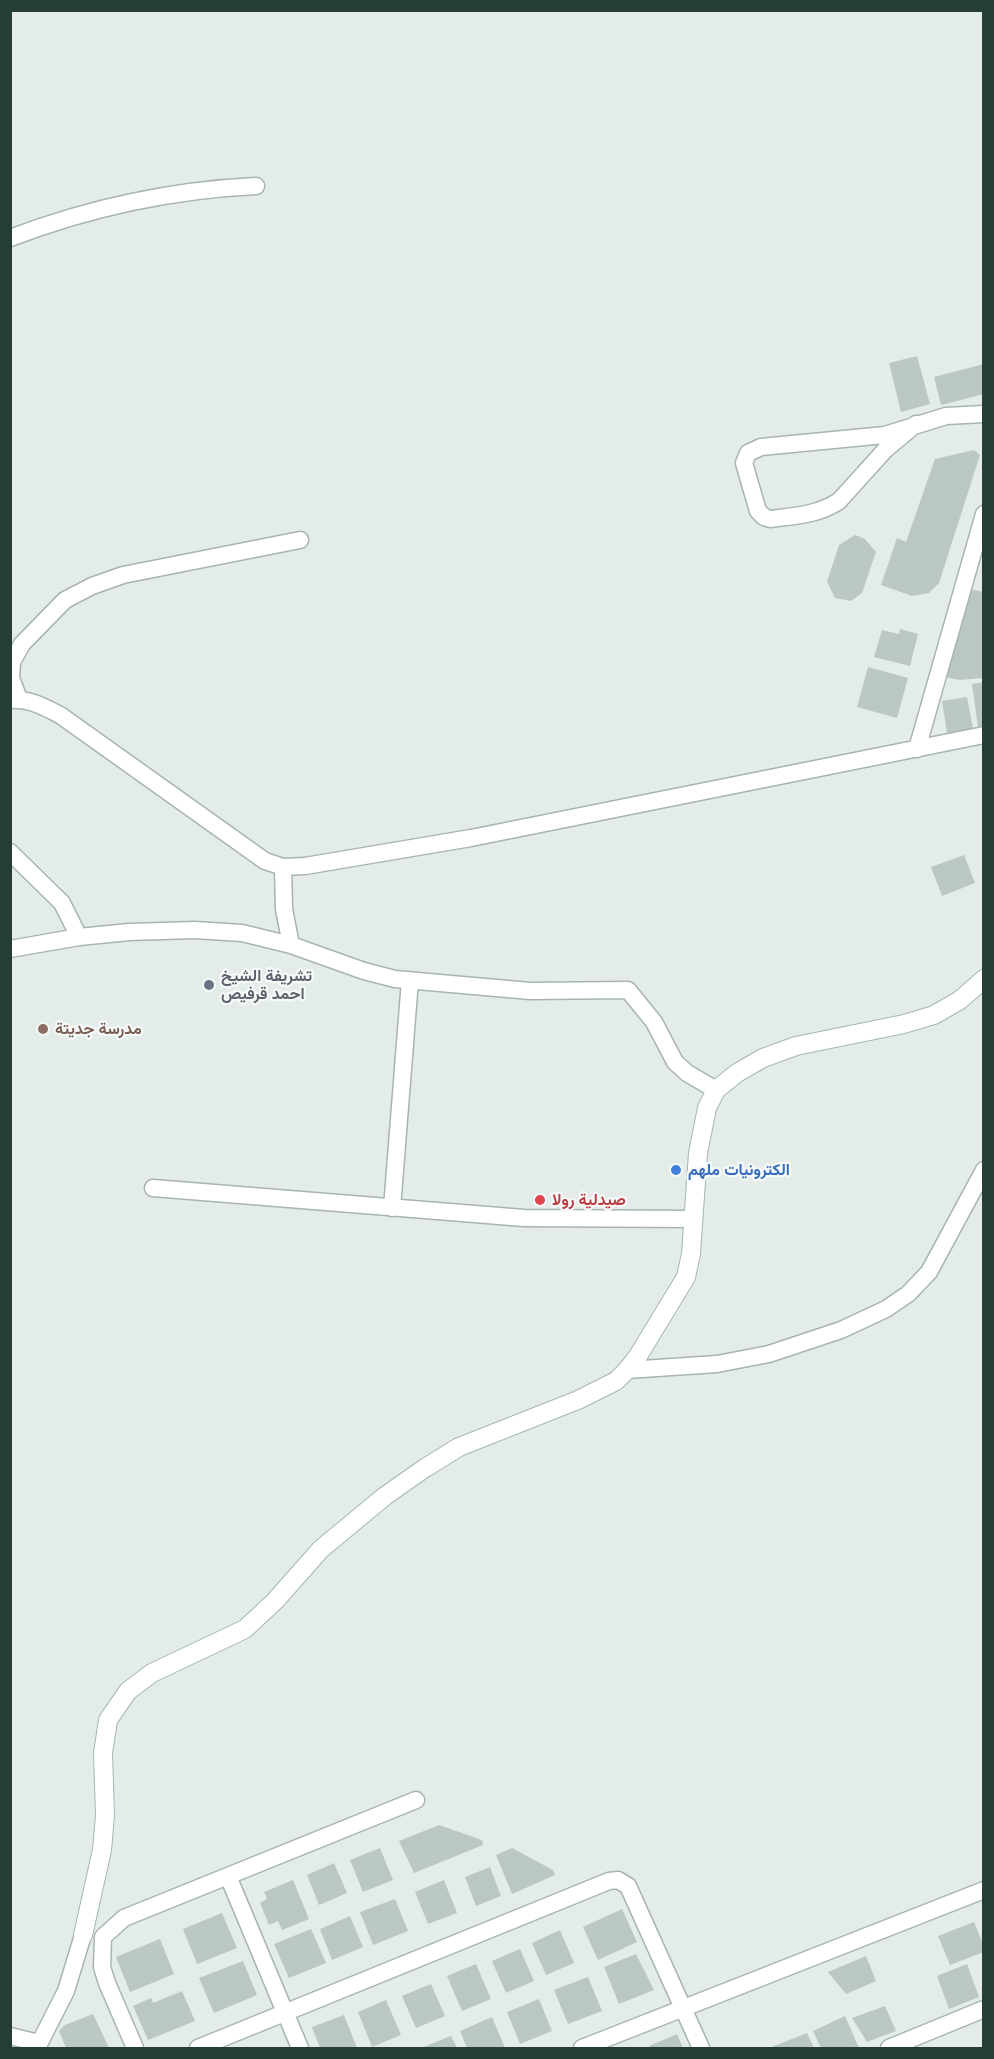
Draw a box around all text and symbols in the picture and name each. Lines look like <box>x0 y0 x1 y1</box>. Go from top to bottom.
place label: تشريفة الشيخ احمد قرفيص <box>221 966 312 1004</box>
marker: تشريفة الشيخ احمد قرفيص <box>202 978 216 992</box>
place label: مدرسة جديتة <box>55 1019 142 1039</box>
marker: مدرسة جديتة <box>36 1022 50 1036</box>
place label: الكترونيات ملهم <box>688 1160 790 1180</box>
marker: الكترونيات ملهم <box>669 1163 683 1177</box>
place label: صيدلية رولا <box>552 1190 626 1210</box>
marker: صيدلية رولا <box>533 1193 547 1207</box>

